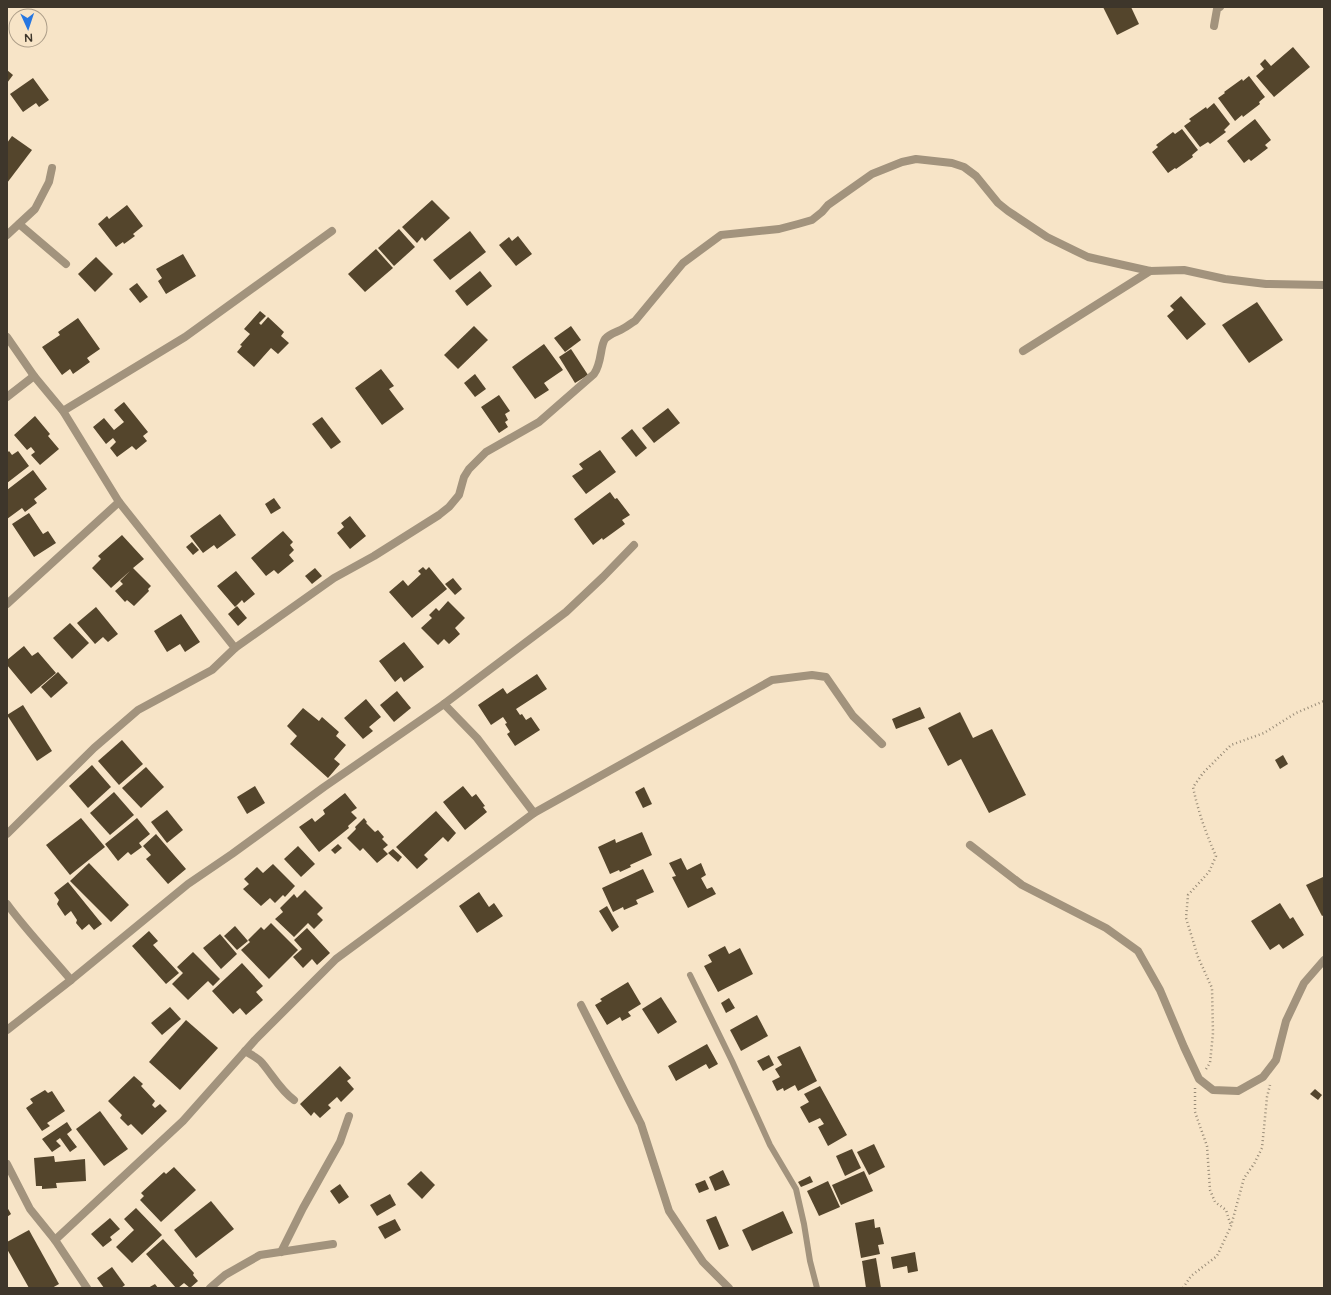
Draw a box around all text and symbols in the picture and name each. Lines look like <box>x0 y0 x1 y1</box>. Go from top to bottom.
north arrow <box>8 8 48 48</box>
text: N <box>24 31 33 44</box>

